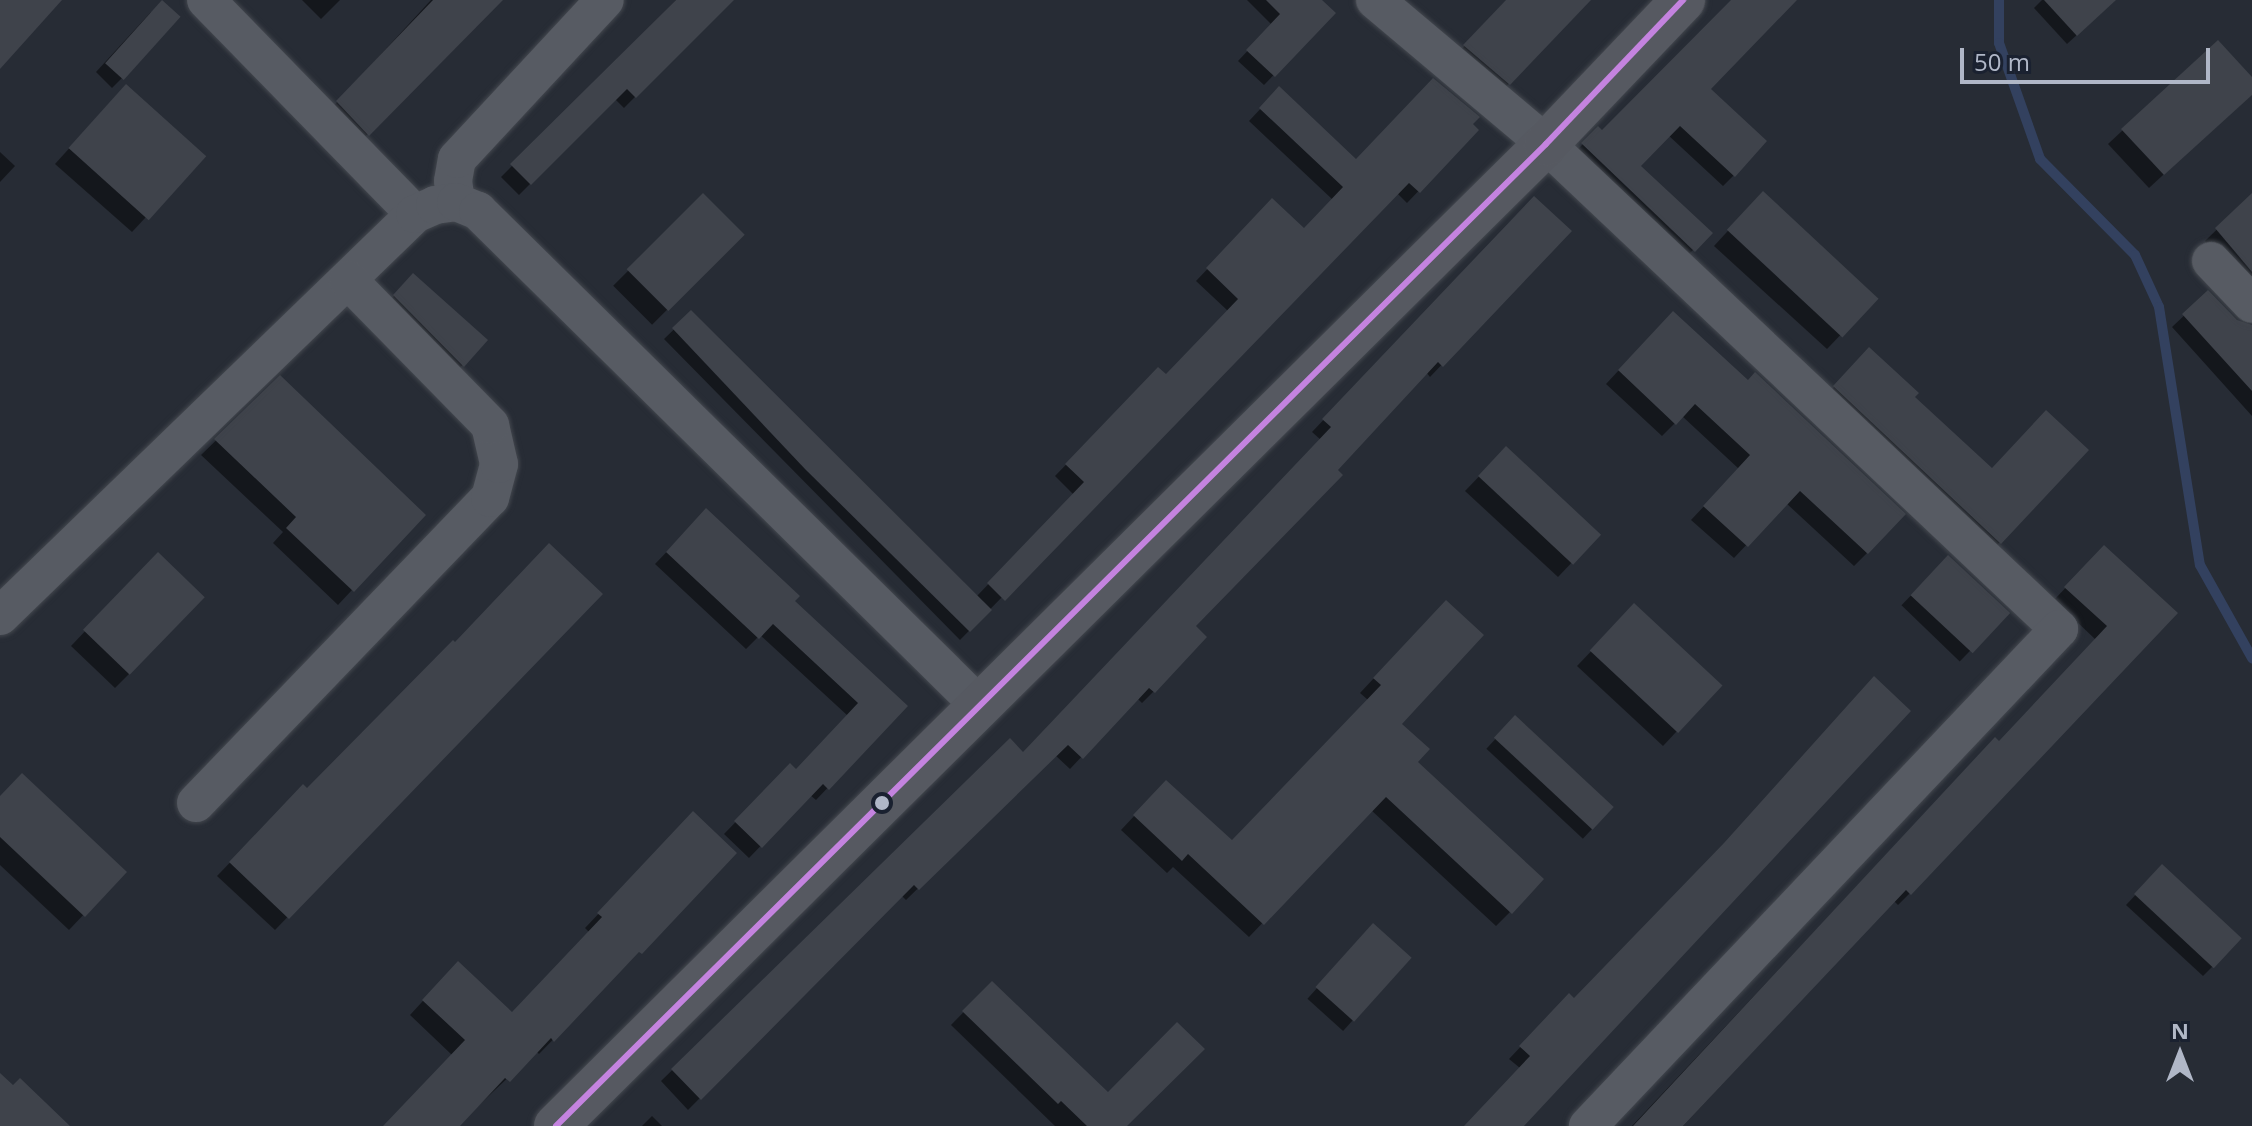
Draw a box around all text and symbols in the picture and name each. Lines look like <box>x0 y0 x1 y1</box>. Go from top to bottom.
scale bar <box>1964 32 2214 82</box>
text: 50 m <box>1974 45 2030 78</box>
unlabelled marker <box>874 795 890 811</box>
north arrow <box>2140 1014 2220 1094</box>
text: N <box>2171 1015 2189 1045</box>

